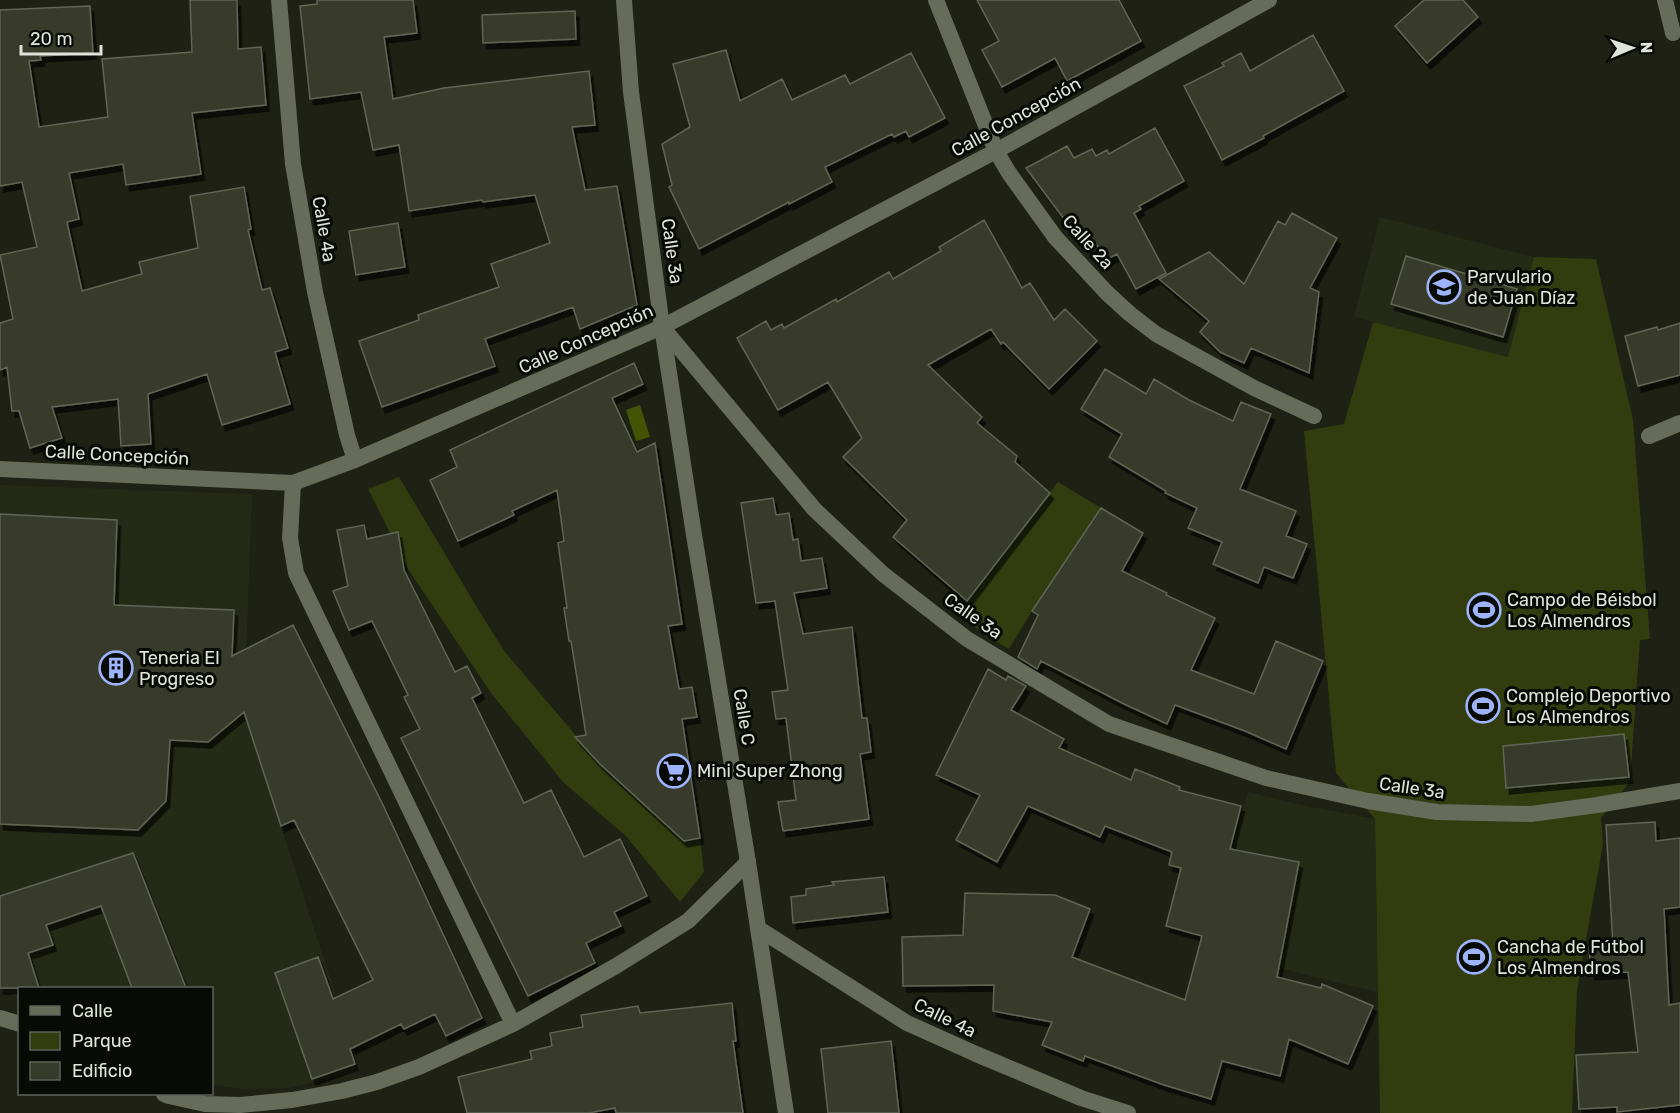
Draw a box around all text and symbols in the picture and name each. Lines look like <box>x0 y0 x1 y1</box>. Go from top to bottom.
scale bar <box>21 18 100 56</box>
north arrow <box>1602 18 1662 78</box>
text: 20 m <box>30 28 72 50</box>
text: N <box>1637 41 1656 54</box>
street label: Calle Concepción <box>947 72 1085 162</box>
street label: Calle 4a <box>307 194 341 264</box>
street label: Calle 2a <box>1058 210 1118 274</box>
street label: Calle 3a <box>657 217 687 285</box>
place label: Parvulario de Juan Díaz <box>1467 266 1575 309</box>
school or university icon: Parvulario de Juan Díaz <box>1426 269 1462 305</box>
street label: Calle Concepción <box>515 300 657 378</box>
street label: Calle Concepción <box>44 440 190 470</box>
street label: Calle 3a <box>940 588 1006 644</box>
place label: Campo de Béisbol Los Almendros <box>1507 589 1657 632</box>
sports icon: Campo de Béisbol Los Almendros <box>1466 592 1502 628</box>
place label: Teneria El Progreso <box>139 647 220 690</box>
building icon: Teneria El Progreso <box>98 650 134 686</box>
place label: Complejo Deportivo Los Almendros <box>1506 685 1671 728</box>
street label: Calle C <box>729 687 759 747</box>
sports icon: Complejo Deportivo Los Almendros <box>1465 688 1501 724</box>
supermarket icon: Mini Super Zhong <box>656 753 692 789</box>
place label: Mini Super Zhong <box>697 760 843 782</box>
street label: Calle 3a <box>1378 773 1446 803</box>
place label: Cancha de Fútbol Los Almendros <box>1497 936 1644 979</box>
sports icon: Cancha de Fútbol Los Almendros <box>1456 939 1492 975</box>
legend <box>18 987 213 1095</box>
street label: Calle 4a <box>910 994 980 1042</box>
text: Calle <box>72 1000 113 1022</box>
text: Parque <box>72 1030 132 1052</box>
text: Edificio <box>72 1060 132 1082</box>

